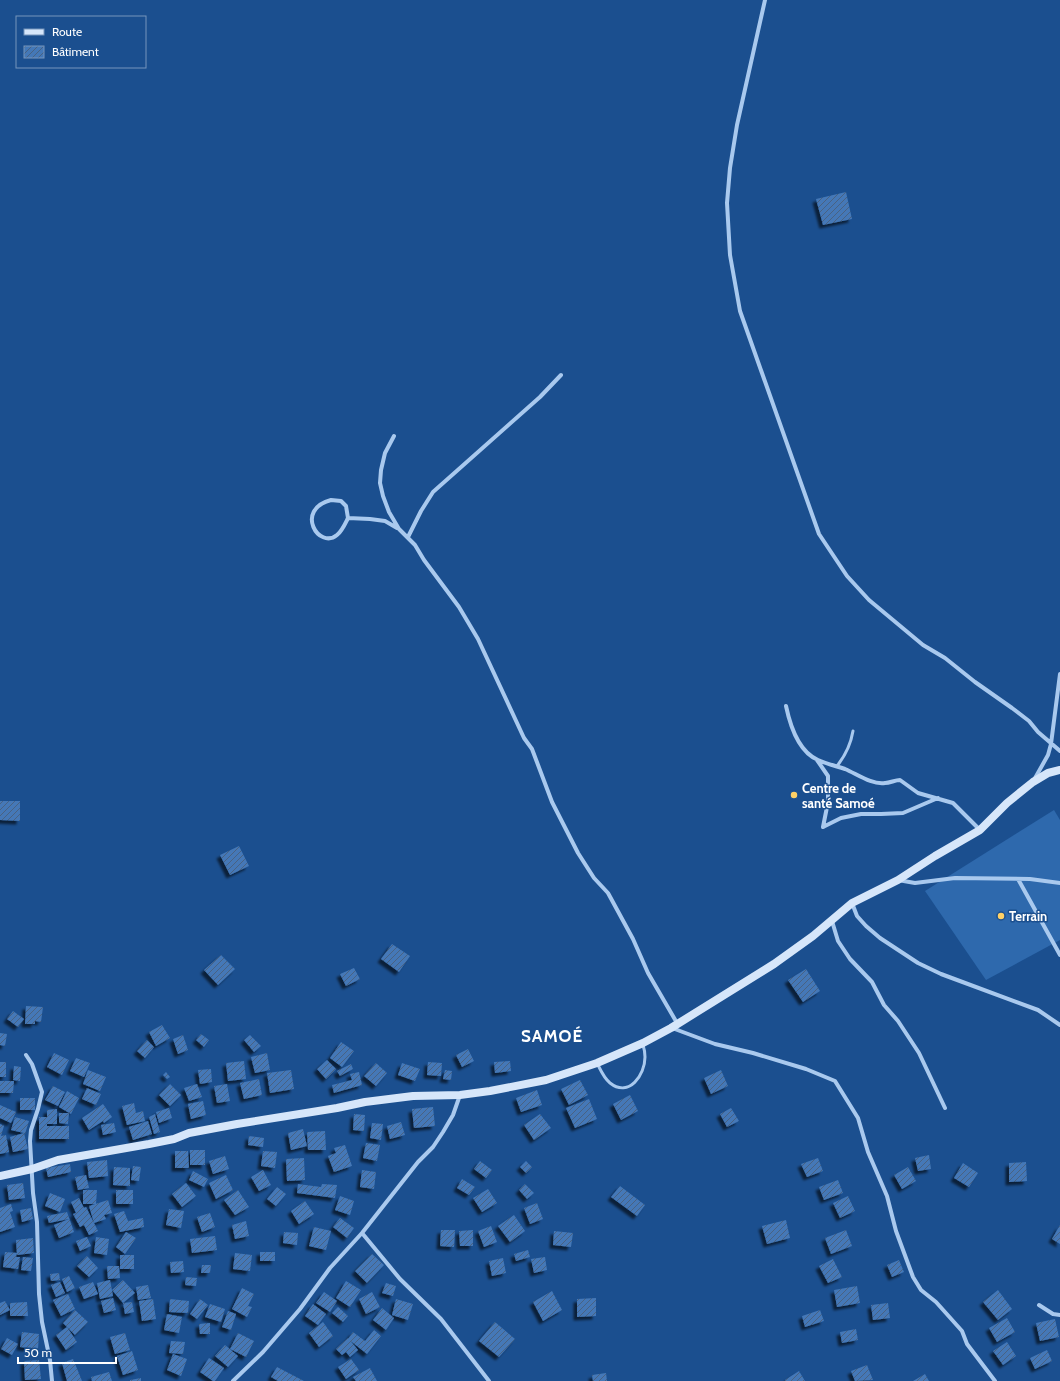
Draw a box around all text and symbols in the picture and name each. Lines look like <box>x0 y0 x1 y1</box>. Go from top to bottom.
legend <box>16 16 146 68</box>
text: Route <box>52 24 82 39</box>
text: Bâtiment <box>52 44 99 59</box>
place label: Centre de santé Samoé <box>802 780 875 811</box>
marker: Centre de santé Samoé <box>789 790 799 800</box>
place label: Terrain <box>1009 908 1047 924</box>
marker: Terrain <box>996 911 1006 921</box>
district label: SAMOÉ <box>521 1026 583 1046</box>
scale bar <box>18 1339 116 1365</box>
text: 50 m <box>24 1345 52 1360</box>

